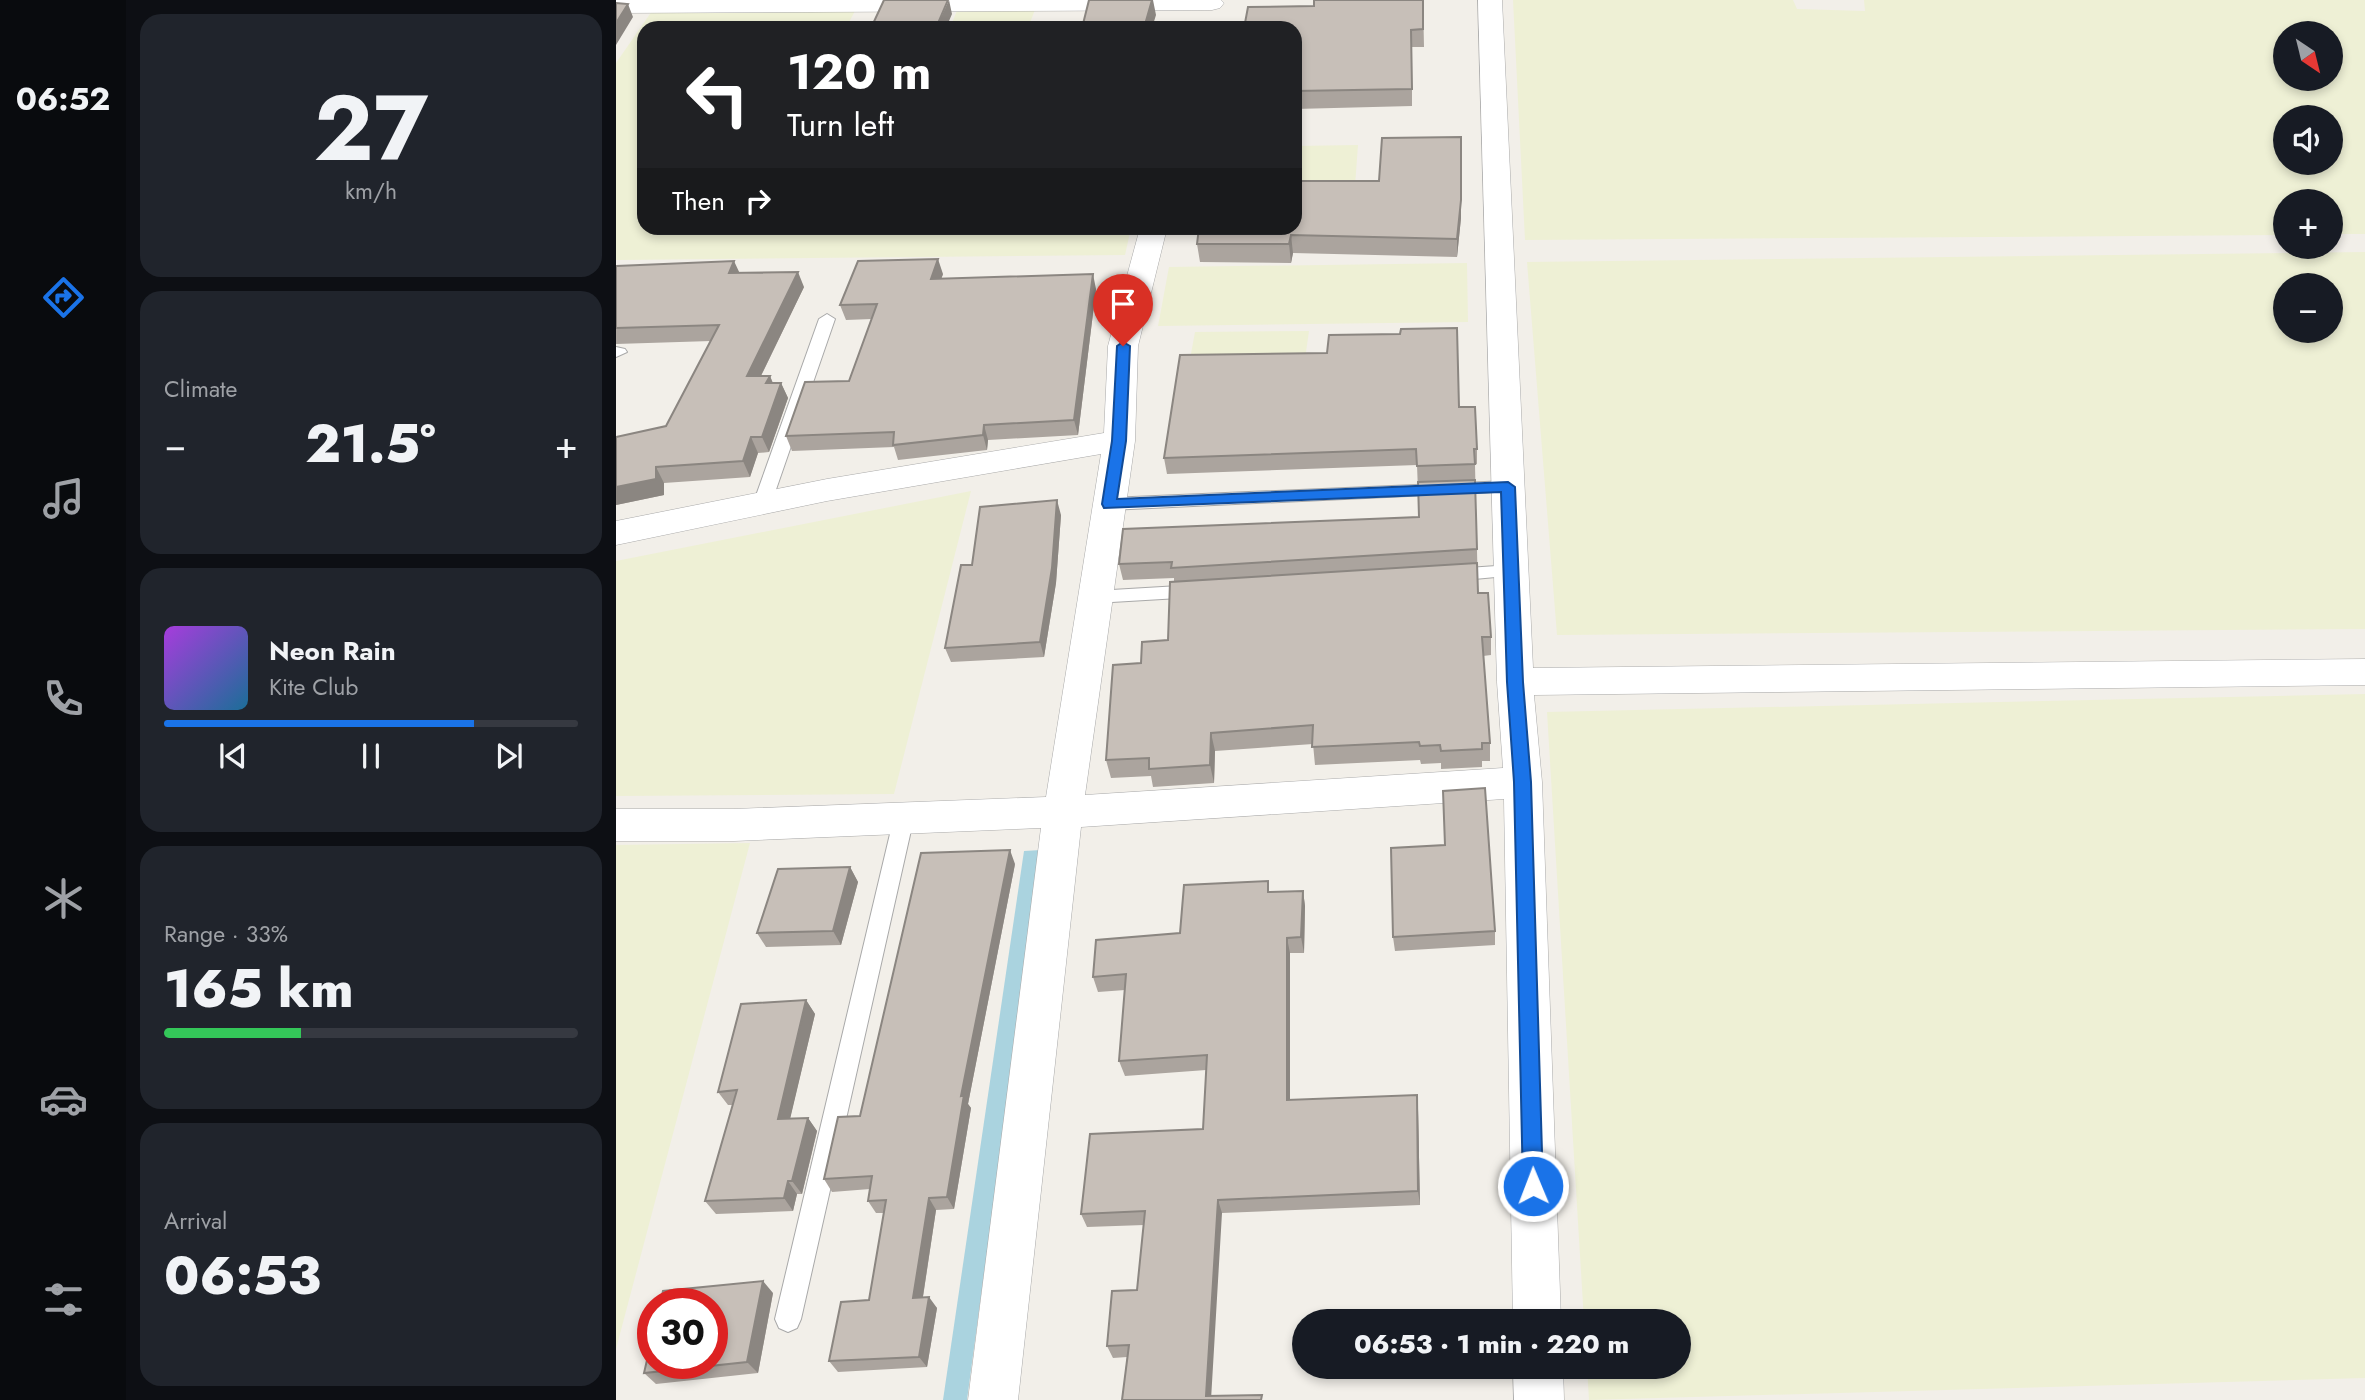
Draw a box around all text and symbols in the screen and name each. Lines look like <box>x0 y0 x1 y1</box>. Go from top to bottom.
north arrow <box>2273 21 2343 91</box>
map controls <box>2273 21 2343 343</box>
text: 120 m <box>787 37 931 107</box>
icon: left <box>672 49 763 140</box>
text: 27 <box>314 63 428 194</box>
text: 06:52 <box>16 76 110 122</box>
text: Turn left <box>787 102 894 148</box>
button: sound <box>2273 105 2343 175</box>
text: km/h <box>345 174 397 208</box>
text: Then <box>672 182 725 220</box>
icon: right <box>739 182 777 220</box>
button: + <box>2273 189 2343 259</box>
icon: directions <box>39 273 88 322</box>
button: − <box>2273 273 2343 343</box>
pin <box>1093 274 1153 346</box>
icon: arrive <box>1104 285 1142 323</box>
text: Climate <box>164 372 237 406</box>
text: 21.5° <box>305 406 436 482</box>
text: − <box>164 417 186 472</box>
text: + <box>555 417 578 472</box>
icon: music <box>39 474 88 523</box>
text: Neon Rain <box>269 632 396 670</box>
text: Kite Club <box>269 670 358 704</box>
icon: phone <box>39 674 88 723</box>
icon: previous <box>214 737 252 775</box>
icon: pause <box>352 737 390 775</box>
icon: next <box>490 737 528 775</box>
icon: climate <box>39 874 88 923</box>
text: Range · 33% <box>164 917 288 951</box>
text: 165 km <box>164 951 353 1027</box>
icon: car <box>39 1075 88 1124</box>
position arrow <box>1496 1149 1570 1223</box>
text: Arrival <box>164 1204 227 1238</box>
text: 06:53 <box>164 1238 321 1314</box>
icon: filters <box>39 1275 88 1324</box>
speed limit sign: 30 <box>637 1288 728 1379</box>
text: 06:53 · 1 min · 220 m <box>1354 1325 1629 1363</box>

